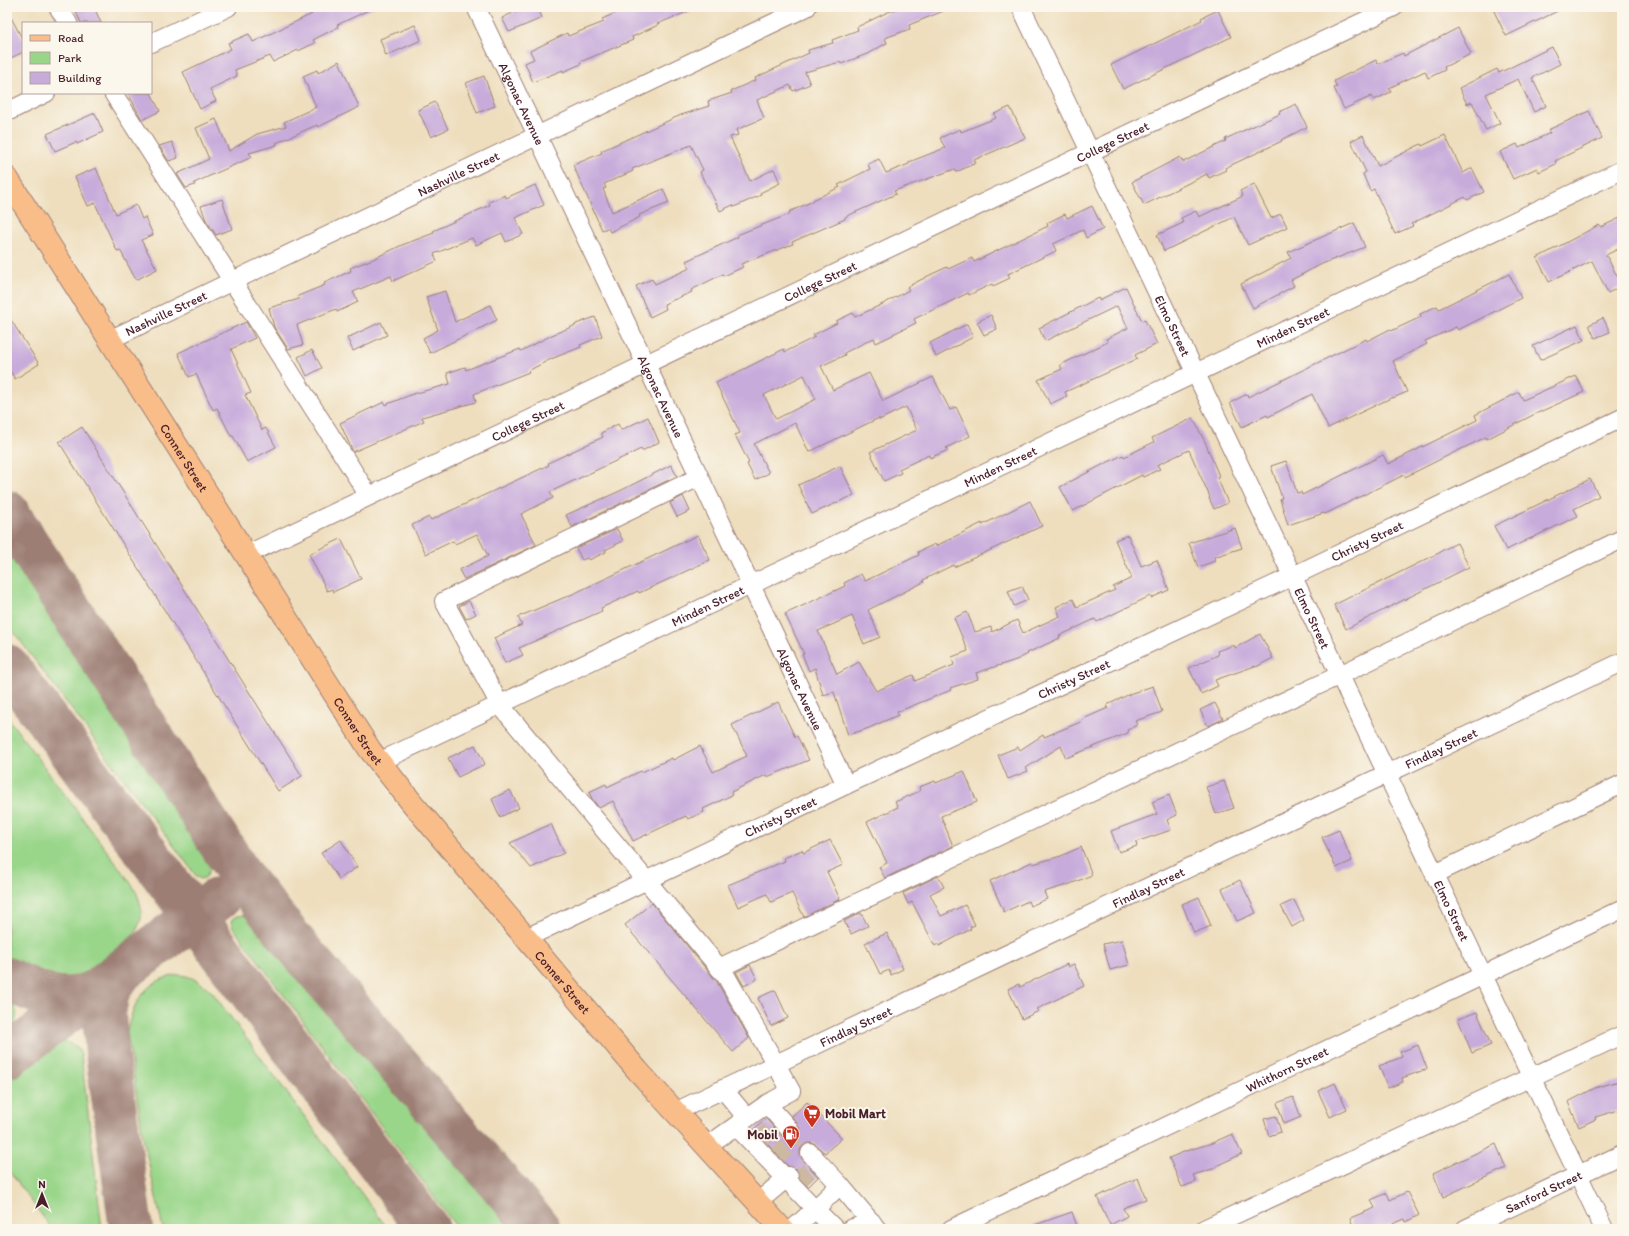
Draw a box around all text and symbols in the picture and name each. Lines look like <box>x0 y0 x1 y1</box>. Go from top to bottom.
legend <box>22 22 152 94</box>
text: Road <box>58 31 84 45</box>
text: Park <box>58 51 82 65</box>
street label: Algonac Avenue <box>496 60 548 147</box>
text: Building <box>58 71 102 85</box>
street label: College Street <box>1074 118 1151 165</box>
street label: Nashville Street <box>415 147 502 199</box>
street label: College Street <box>781 257 859 305</box>
street label: Nashville Street <box>123 287 209 339</box>
street label: Elmo Street <box>1152 293 1194 359</box>
street label: Minden Street <box>1254 303 1332 351</box>
street label: Algonac Avenue <box>635 353 687 440</box>
street label: College Street <box>489 397 566 444</box>
street label: Conner Street <box>157 420 212 495</box>
street label: Minden Street <box>961 442 1039 490</box>
street label: Christy Street <box>1328 517 1405 564</box>
street label: Minden Street <box>669 582 747 629</box>
street label: Elmo Street <box>1292 585 1333 651</box>
street label: Algonac Avenue <box>774 645 826 732</box>
street label: Christy Street <box>1035 655 1112 702</box>
street label: Conner Street <box>331 694 386 768</box>
street label: Findlay Street <box>1402 724 1480 772</box>
street label: Christy Street <box>742 793 819 840</box>
street label: Findlay Street <box>1110 863 1187 911</box>
street label: Elmo Street <box>1431 878 1473 943</box>
street label: Conner Street <box>532 947 594 1017</box>
street label: Findlay Street <box>817 1003 894 1050</box>
street label: Whithorn Street <box>1243 1043 1331 1095</box>
supermarket icon: Mobil Mart <box>802 1103 822 1128</box>
place label: Mobil Mart <box>825 1106 886 1121</box>
fuel station icon: Mobil <box>781 1124 801 1149</box>
place label: Mobil <box>747 1127 778 1142</box>
street label: Sanford Street <box>1503 1167 1584 1216</box>
north arrow <box>22 1174 62 1214</box>
text: N <box>38 1178 46 1191</box>

